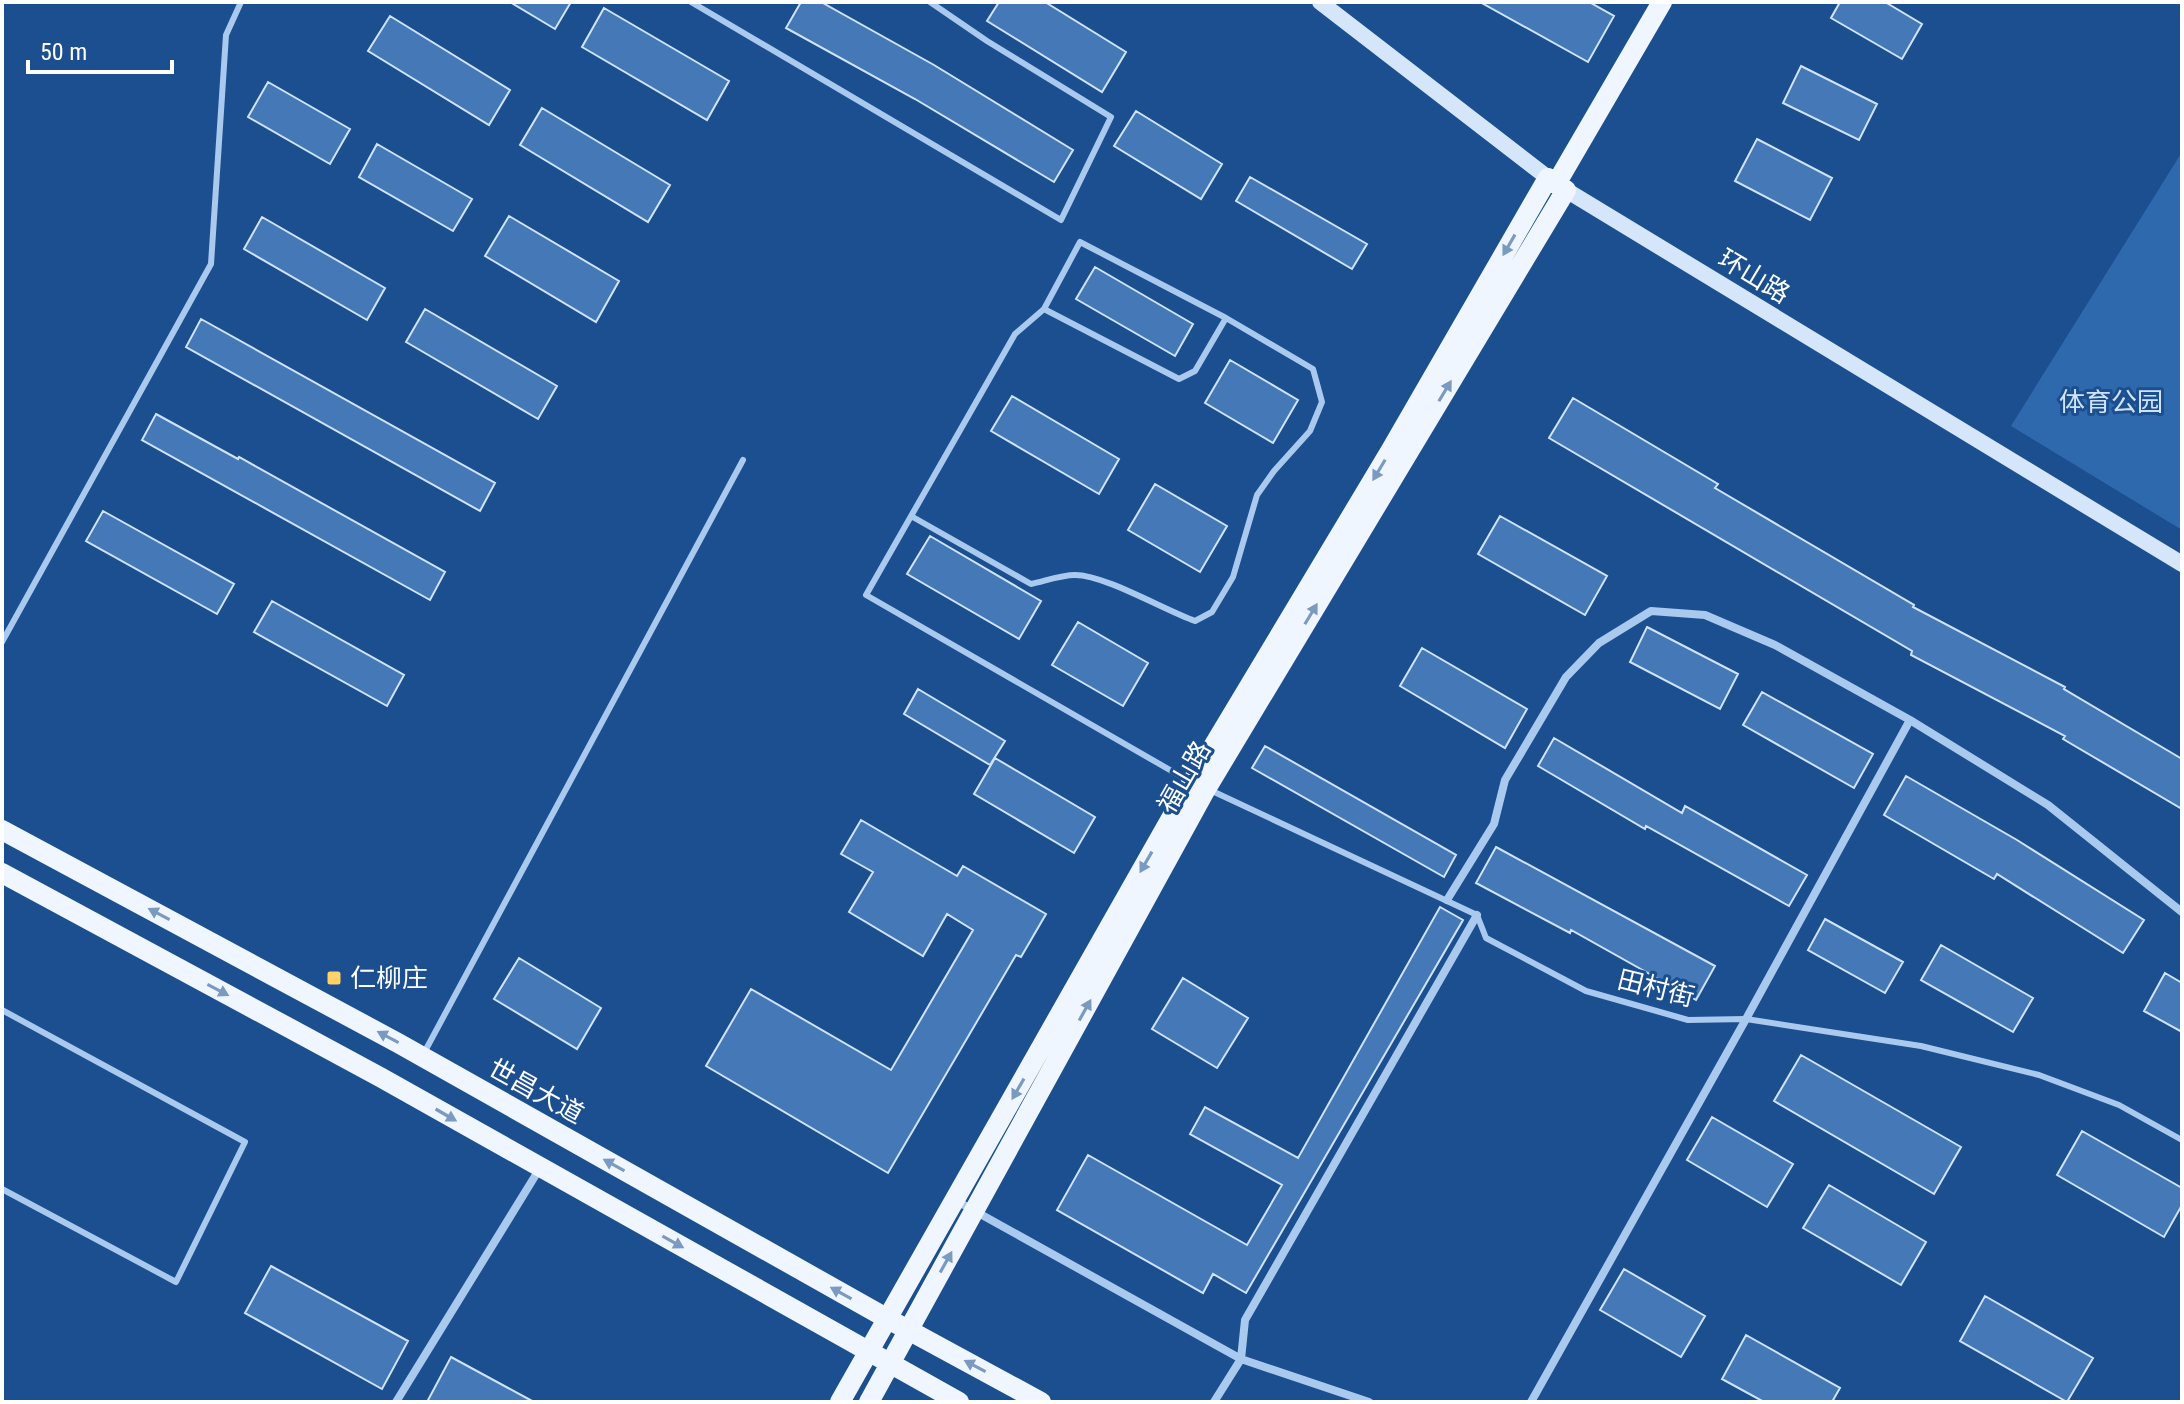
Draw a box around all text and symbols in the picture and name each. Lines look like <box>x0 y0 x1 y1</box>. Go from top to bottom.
scale bar <box>28 24 172 74</box>
text: 50 m <box>40 38 87 66</box>
one-way arrow <box>1502 234 1516 257</box>
street label: 环山路 <box>1713 243 1795 309</box>
one-way arrow <box>1438 380 1452 402</box>
park label: 体育公园 <box>2059 387 2163 417</box>
one-way arrow <box>1372 459 1386 481</box>
one-way arrow <box>1304 603 1318 625</box>
street label: 福山路 <box>1152 736 1216 818</box>
one-way arrow <box>1139 851 1153 874</box>
one-way arrow <box>147 907 170 921</box>
place label: 仁柳庄 <box>350 963 428 993</box>
street label: 田村街 <box>1615 964 1697 1012</box>
marker: 仁柳庄 <box>325 969 343 987</box>
one-way arrow <box>207 983 230 996</box>
one-way arrow <box>1078 998 1092 1021</box>
one-way arrow <box>376 1031 399 1044</box>
street label: 世昌大道 <box>483 1053 589 1129</box>
one-way arrow <box>1011 1078 1025 1100</box>
one-way arrow <box>435 1108 458 1122</box>
one-way arrow <box>603 1158 625 1172</box>
one-way arrow <box>662 1235 684 1249</box>
one-way arrow <box>939 1251 953 1273</box>
one-way arrow <box>829 1286 852 1299</box>
one-way arrow <box>964 1359 986 1373</box>

